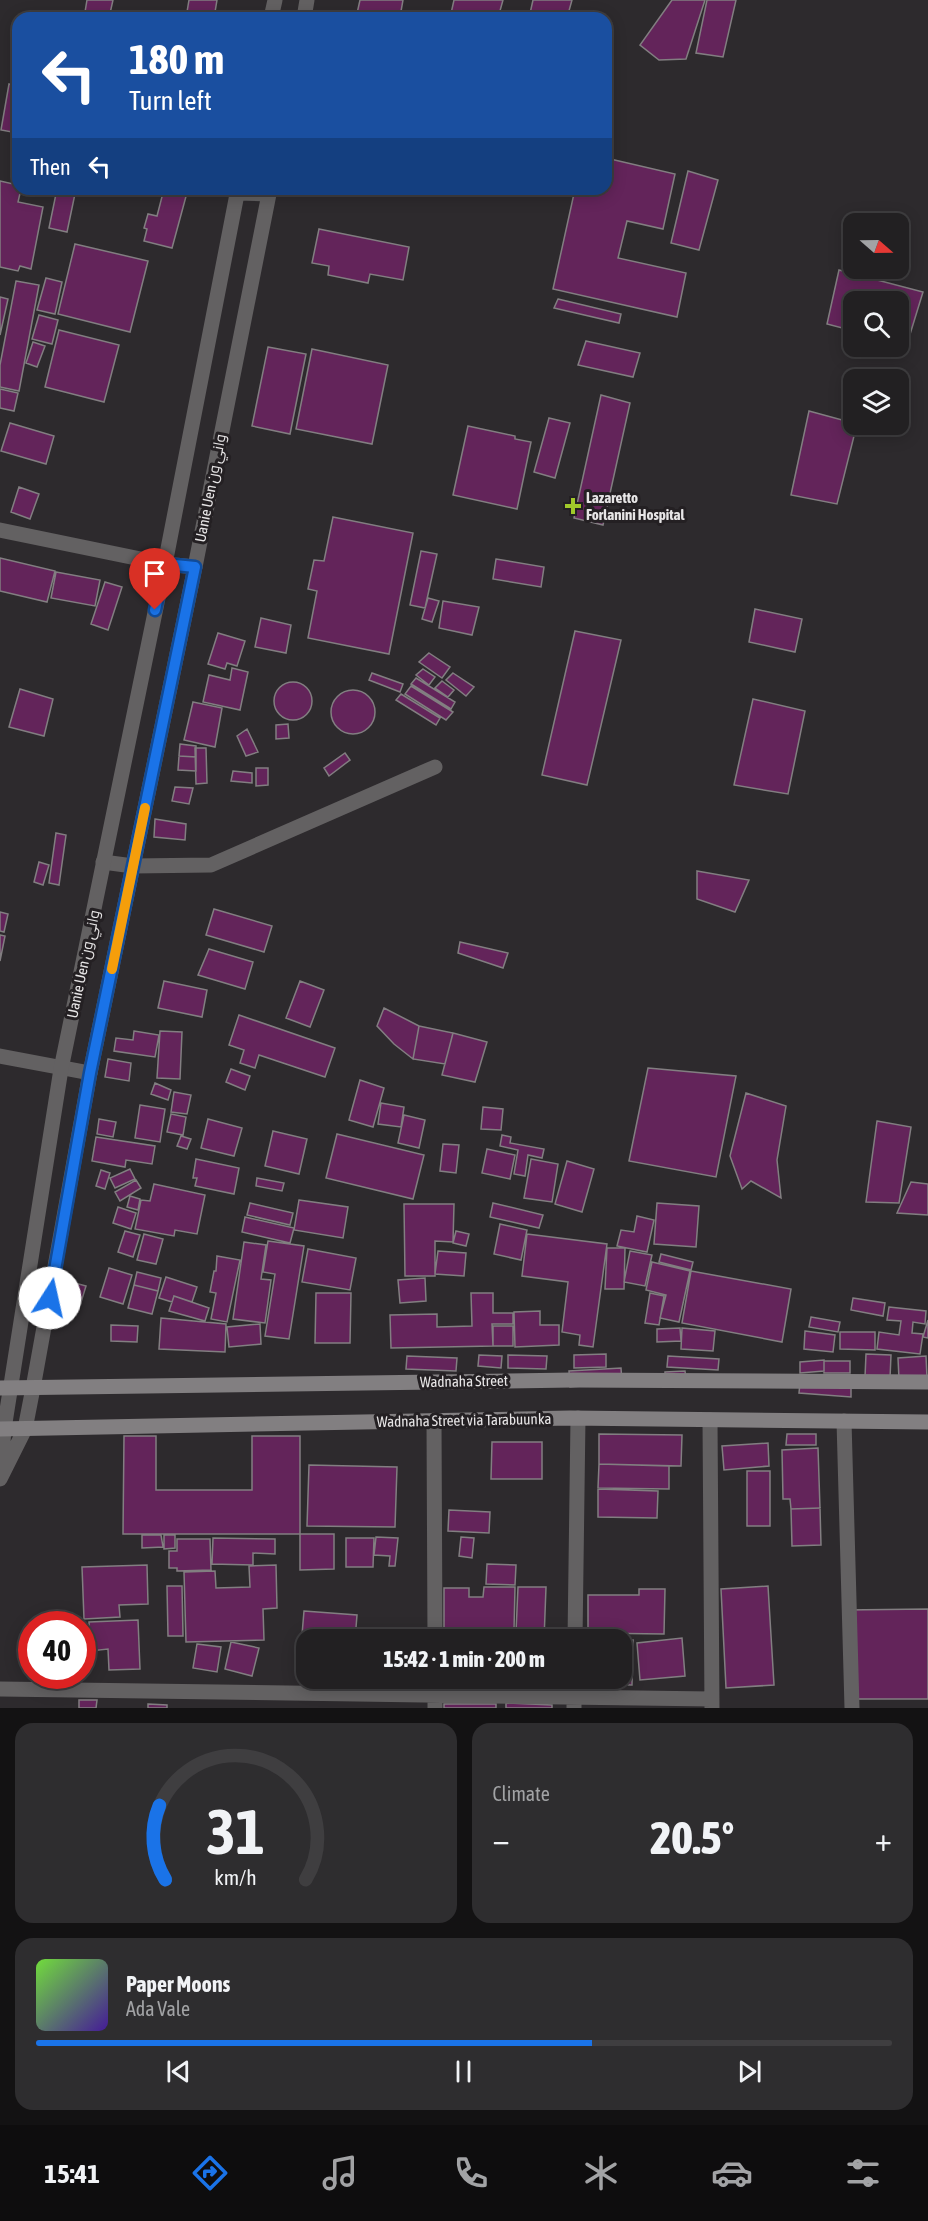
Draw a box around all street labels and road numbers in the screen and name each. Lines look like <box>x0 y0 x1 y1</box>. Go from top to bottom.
street label: Uanie Uen واني ون <box>191 432 233 544</box>
street label: Uanie Uen واني ون <box>63 908 107 1020</box>
street label: Wadnaha Street <box>420 1372 508 1390</box>
street label: Wadnaha Street via Tarabuunka <box>376 1410 552 1430</box>

